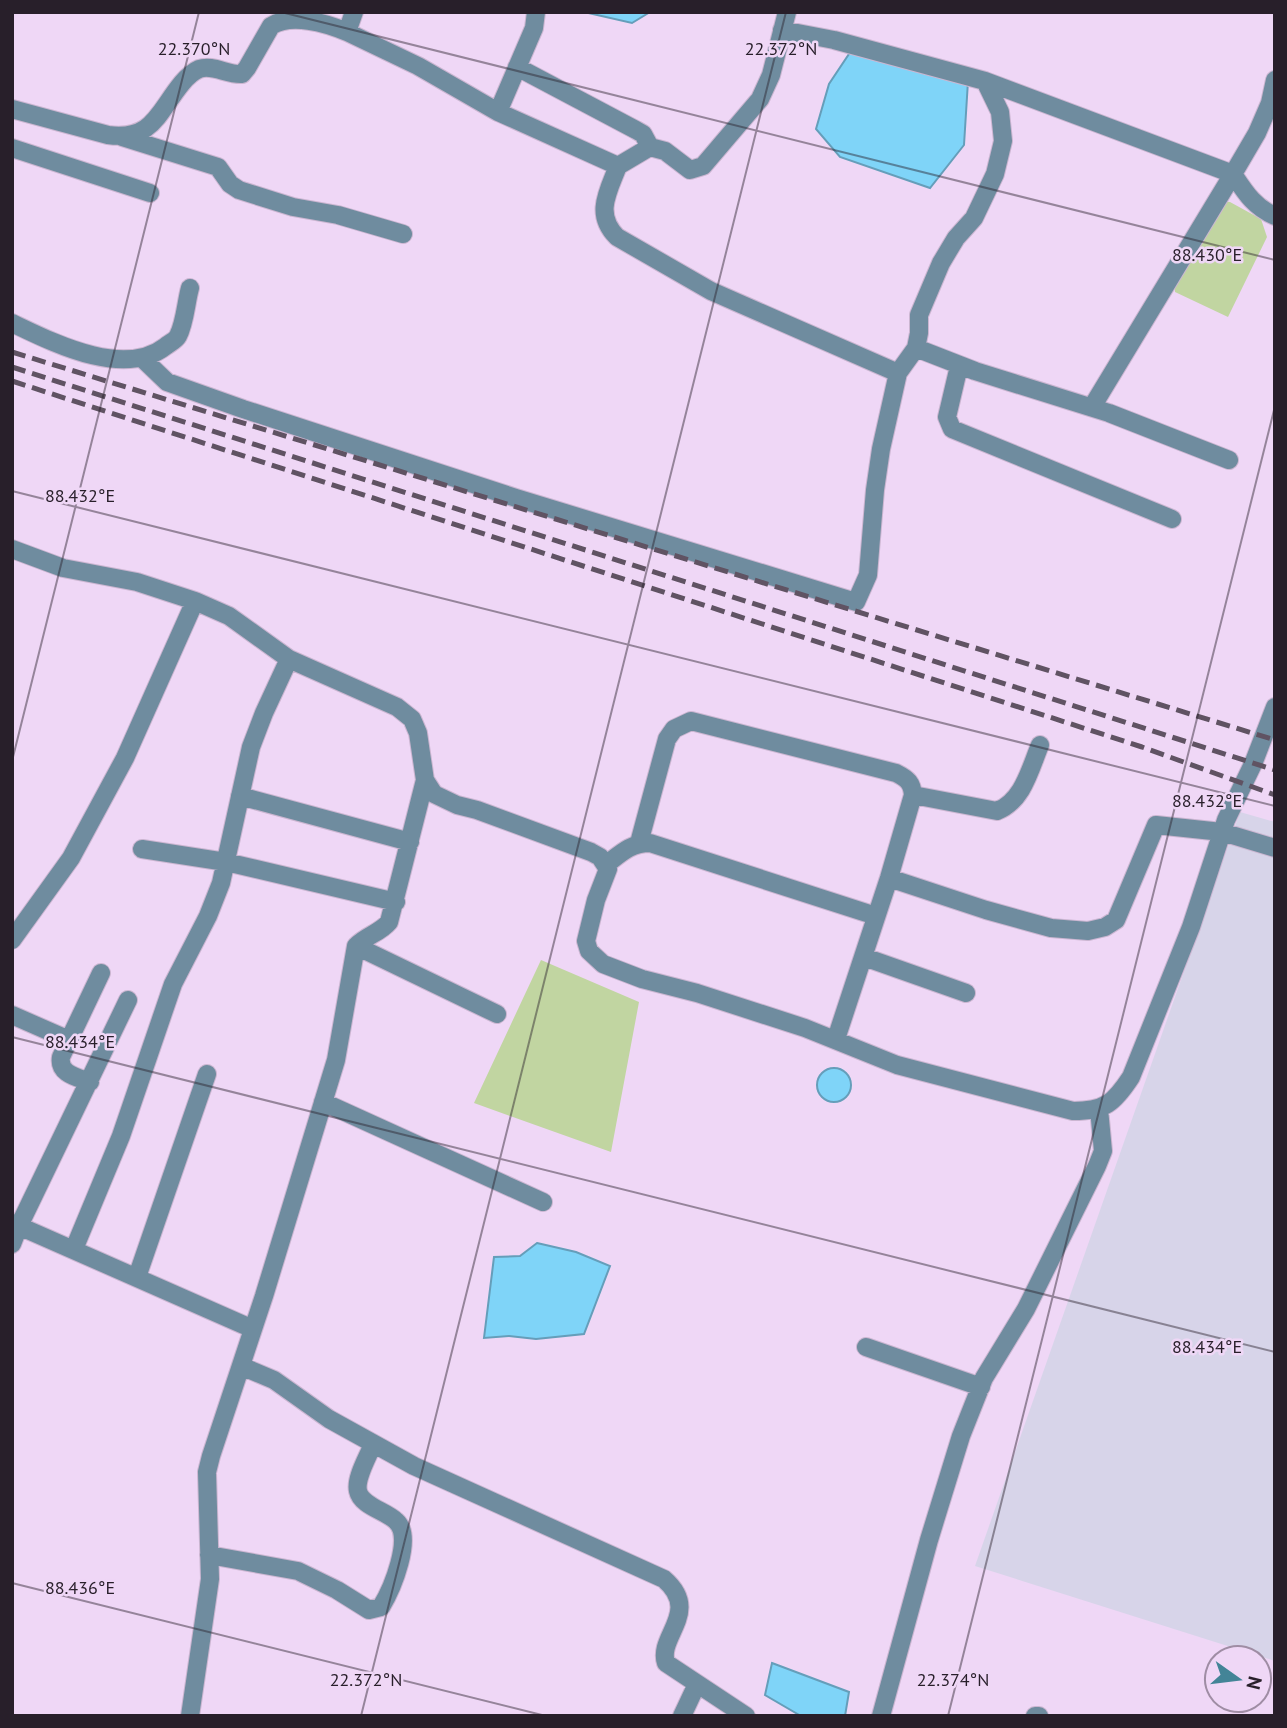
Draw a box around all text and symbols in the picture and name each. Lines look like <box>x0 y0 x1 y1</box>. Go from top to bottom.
text: 22.370°N <box>158 37 230 60</box>
text: 22.372°N <box>745 37 817 60</box>
text: 88.430°E <box>1172 243 1242 266</box>
text: 88.432°E <box>45 484 115 507</box>
text: 88.432°E <box>1172 789 1242 812</box>
text: 88.434°E <box>45 1030 115 1053</box>
text: 88.434°E <box>1172 1335 1242 1358</box>
text: 88.436°E <box>45 1576 115 1599</box>
north arrow <box>1203 1644 1273 1714</box>
text: 22.372°N <box>330 1668 402 1691</box>
text: 22.374°N <box>917 1668 989 1691</box>
text: N <box>1241 1674 1268 1692</box>

